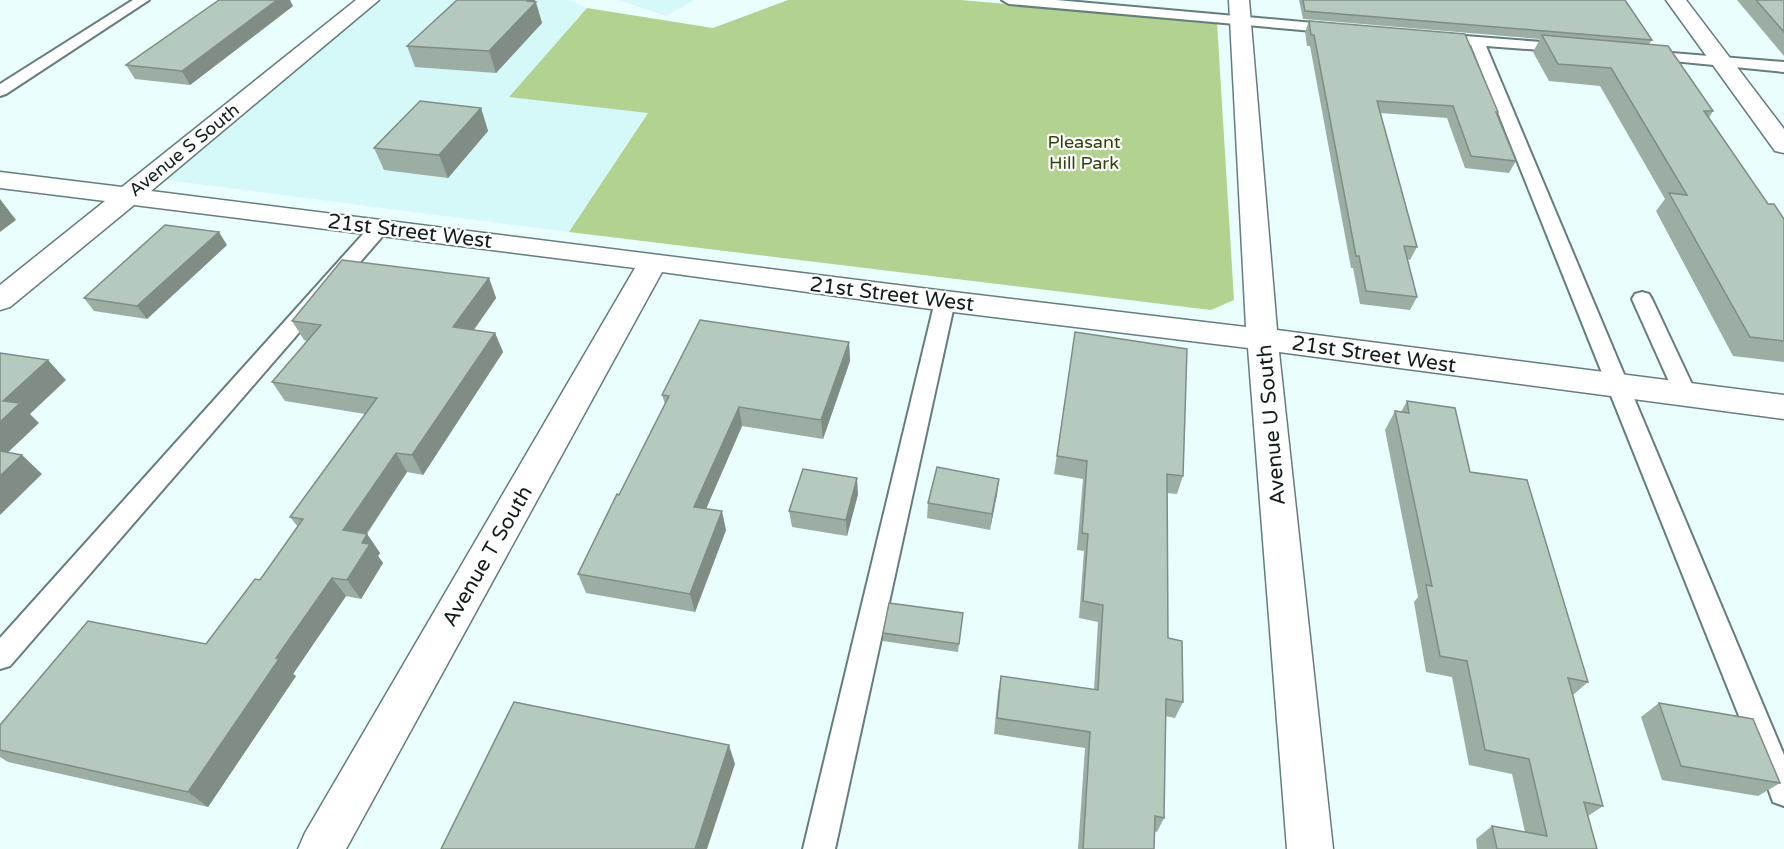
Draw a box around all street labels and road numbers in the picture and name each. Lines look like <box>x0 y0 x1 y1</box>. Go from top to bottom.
street label: Avenue S South <box>124 99 244 201</box>
street label: 21st Street West <box>326 209 494 254</box>
street label: 21st Street West <box>808 272 976 317</box>
street label: 21st Street West <box>1290 331 1458 378</box>
street label: Avenue U South <box>1252 344 1291 506</box>
street label: Avenue T South <box>437 482 538 631</box>

